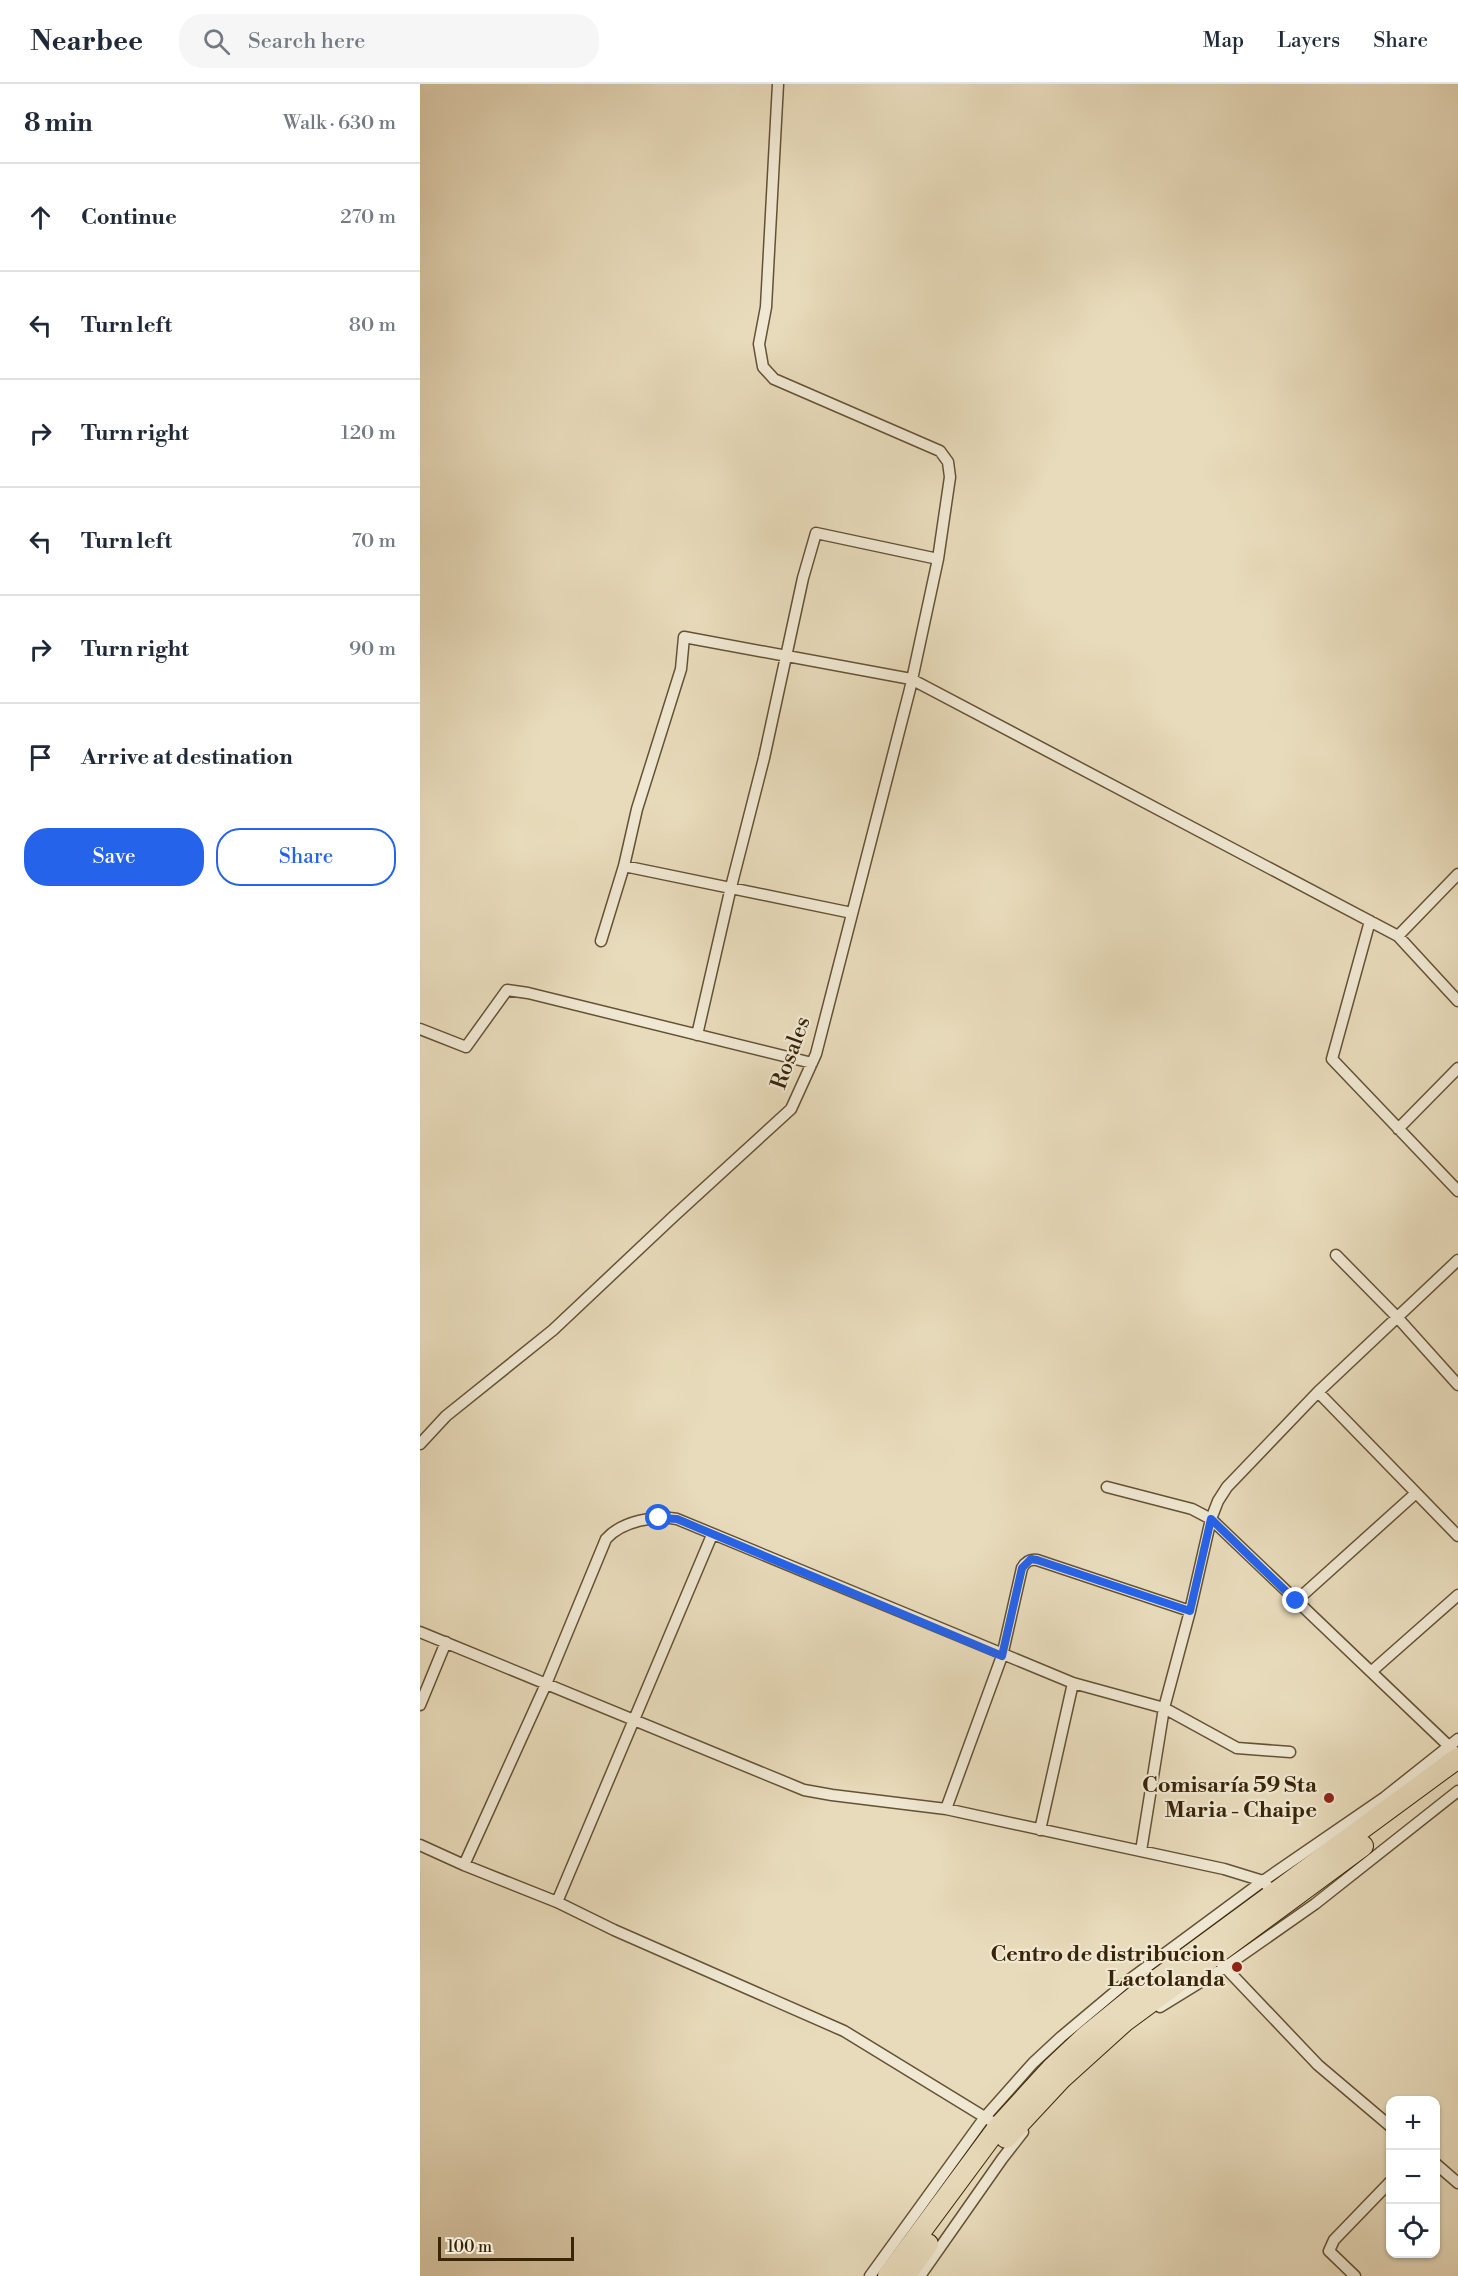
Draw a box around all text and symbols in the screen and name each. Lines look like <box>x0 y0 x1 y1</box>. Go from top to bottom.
search box <box>179 14 599 68</box>
text: Nearbee <box>30 24 143 59</box>
icon: search <box>200 25 233 58</box>
text: Search here <box>248 28 365 55</box>
text: Map <box>1203 28 1244 54</box>
text: Layers <box>1277 28 1340 54</box>
text: Share <box>1373 28 1428 54</box>
text: 8 min <box>24 107 93 139</box>
text: Walk · 630 m <box>283 111 396 136</box>
icon: ahead <box>24 201 57 234</box>
text: Continue <box>81 204 177 231</box>
text: 270 m <box>340 205 396 230</box>
icon: left <box>24 309 57 342</box>
text: Turn left <box>81 312 172 339</box>
text: 80 m <box>349 313 396 338</box>
icon: right <box>24 417 57 450</box>
text: Turn right <box>81 420 189 447</box>
text: 120 m <box>341 421 396 446</box>
icon: left <box>24 525 57 558</box>
text: Turn left <box>81 528 172 555</box>
text: 70 m <box>352 529 396 554</box>
icon: right <box>24 633 57 666</box>
text: Turn right <box>81 636 189 663</box>
text: 90 m <box>349 637 396 662</box>
icon: arrive <box>24 741 57 774</box>
text: Arrive at destination <box>81 744 293 771</box>
button: Save <box>24 828 204 886</box>
button: Share <box>216 828 396 886</box>
street label: Rosales <box>765 1013 817 1093</box>
route start <box>645 1504 671 1530</box>
route end <box>1282 1587 1308 1613</box>
place label: Comisaría 59 Sta Maria - Chaipe <box>1142 1772 1318 1824</box>
marker: Comisaría 59 Sta Maria - Chaipe <box>1322 1791 1336 1805</box>
place label: Centro de distribucion Lactolanda <box>990 1941 1226 1993</box>
marker: Centro de distribucion Lactolanda <box>1230 1960 1244 1974</box>
map controls <box>1386 2096 1440 2258</box>
button: + <box>1386 2096 1440 2150</box>
button: − <box>1386 2150 1440 2204</box>
button: locate <box>1386 2204 1440 2258</box>
scale bar <box>438 2234 574 2262</box>
text: 100 m <box>447 2237 492 2257</box>

